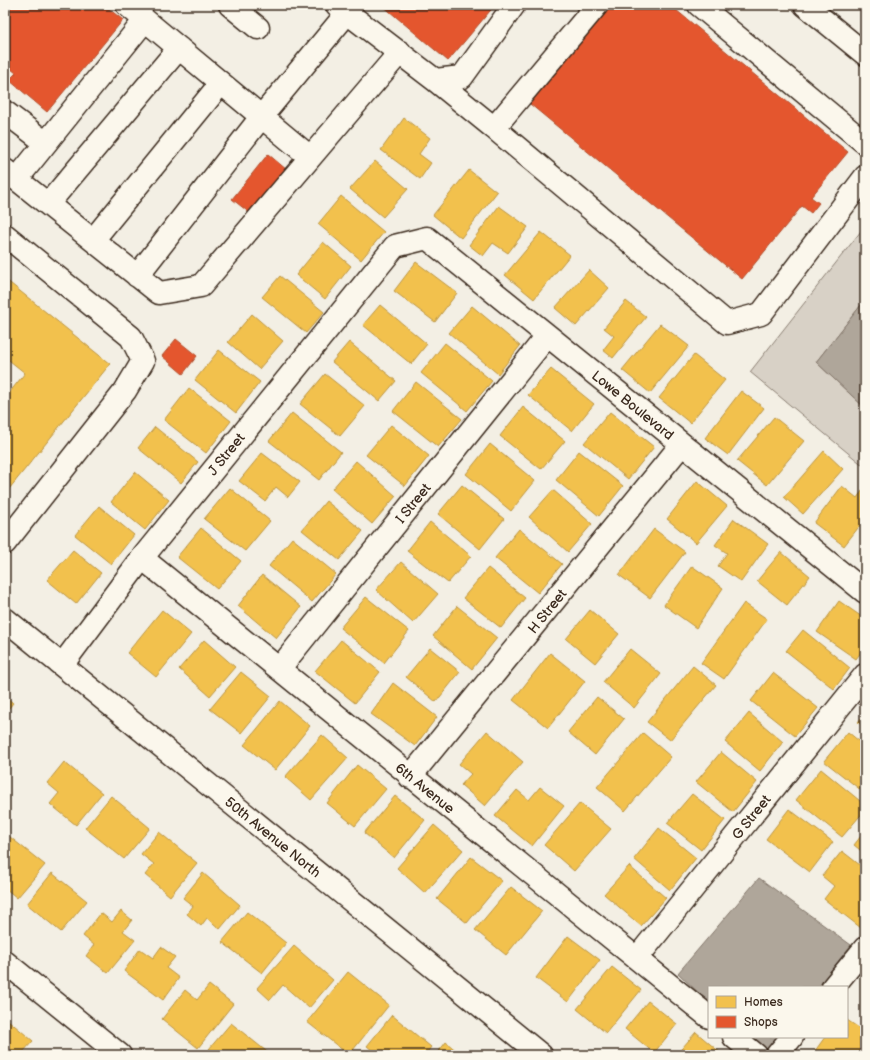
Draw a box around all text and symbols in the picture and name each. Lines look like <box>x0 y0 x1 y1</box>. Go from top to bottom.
street label: Lowe Boulevard <box>588 367 677 444</box>
street label: J Street <box>204 429 249 479</box>
street label: I Street <box>392 479 435 527</box>
street label: H Street <box>524 585 571 637</box>
street label: 6th Avenue <box>392 759 458 817</box>
street label: G Street <box>728 791 775 843</box>
street label: 50th Avenue North <box>221 793 324 881</box>
legend <box>708 986 848 1038</box>
text: Homes <box>744 995 783 1010</box>
text: Shops <box>744 1015 778 1030</box>

